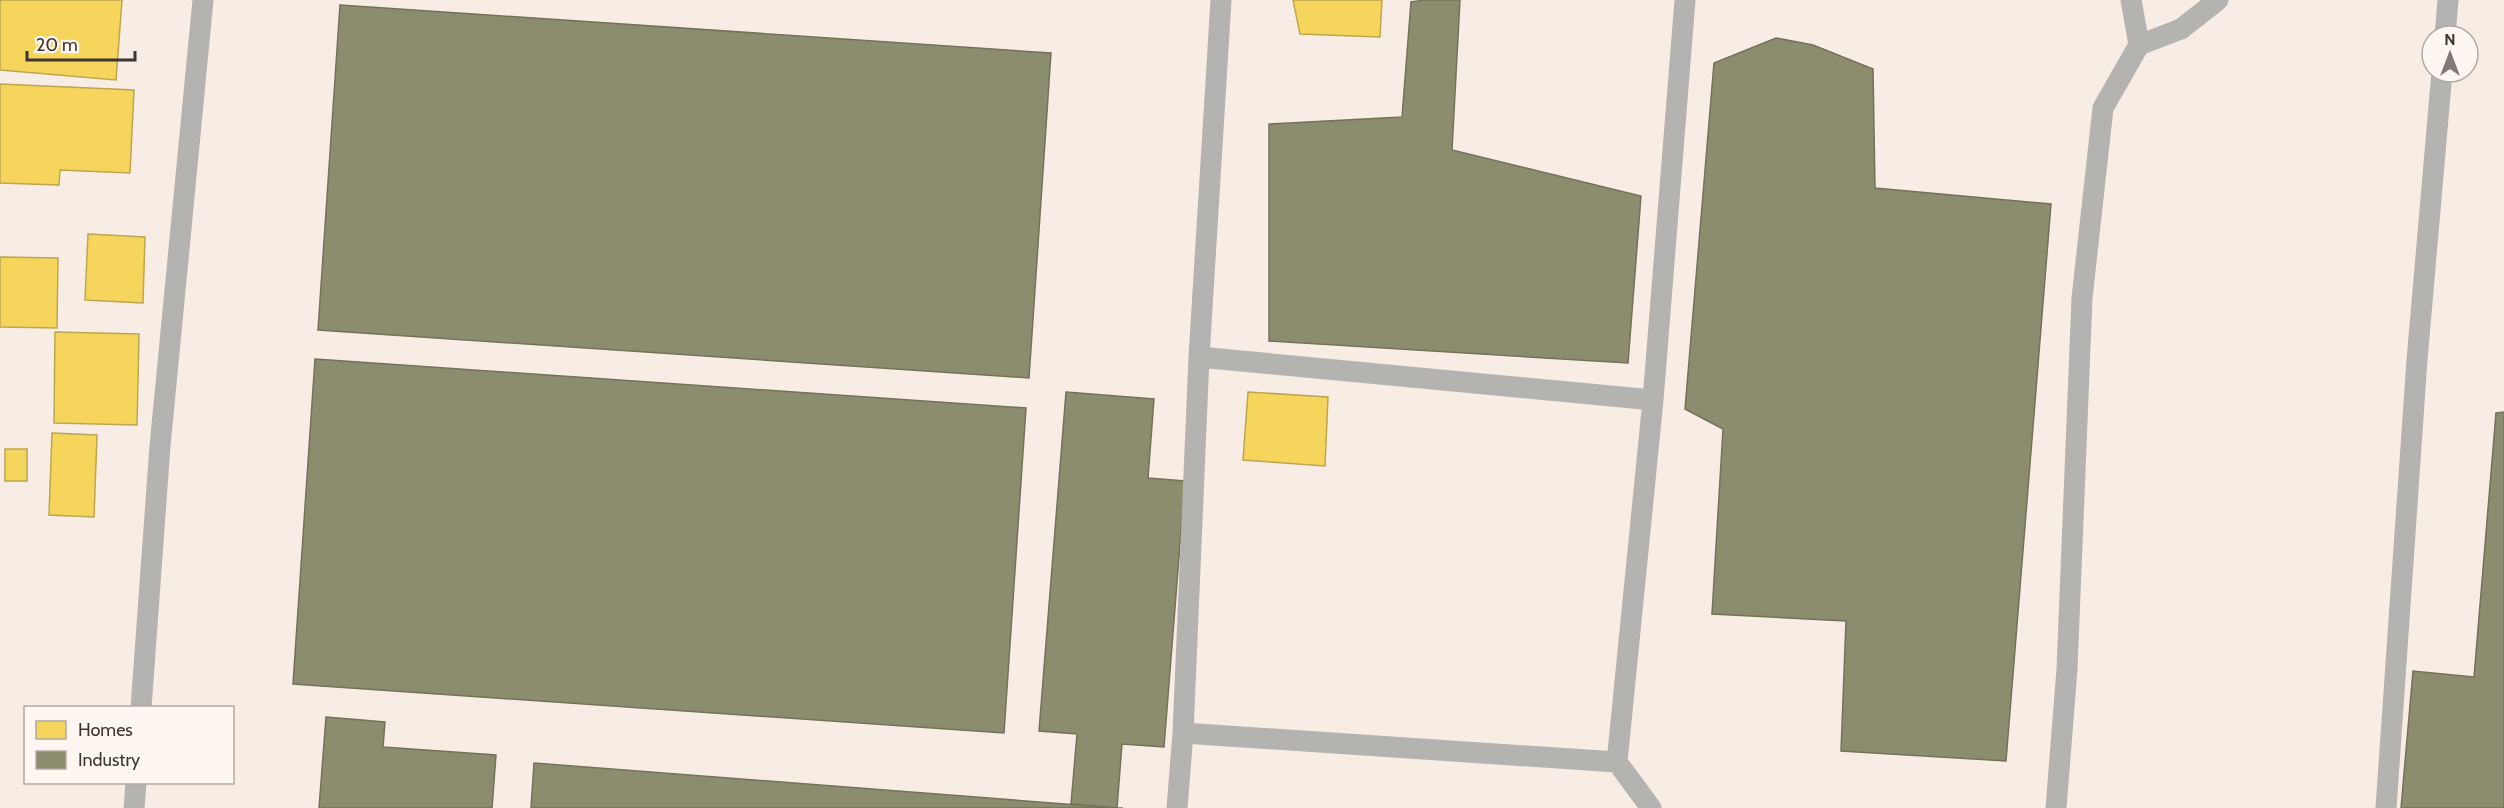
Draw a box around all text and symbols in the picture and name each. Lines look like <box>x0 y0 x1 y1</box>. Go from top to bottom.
scale bar <box>27 24 135 62</box>
north arrow <box>2420 24 2480 84</box>
text: N <box>2444 30 2456 49</box>
text: 20 m <box>36 34 78 56</box>
legend <box>24 706 234 784</box>
text: Homes <box>78 719 133 741</box>
text: Industry <box>78 749 140 771</box>

